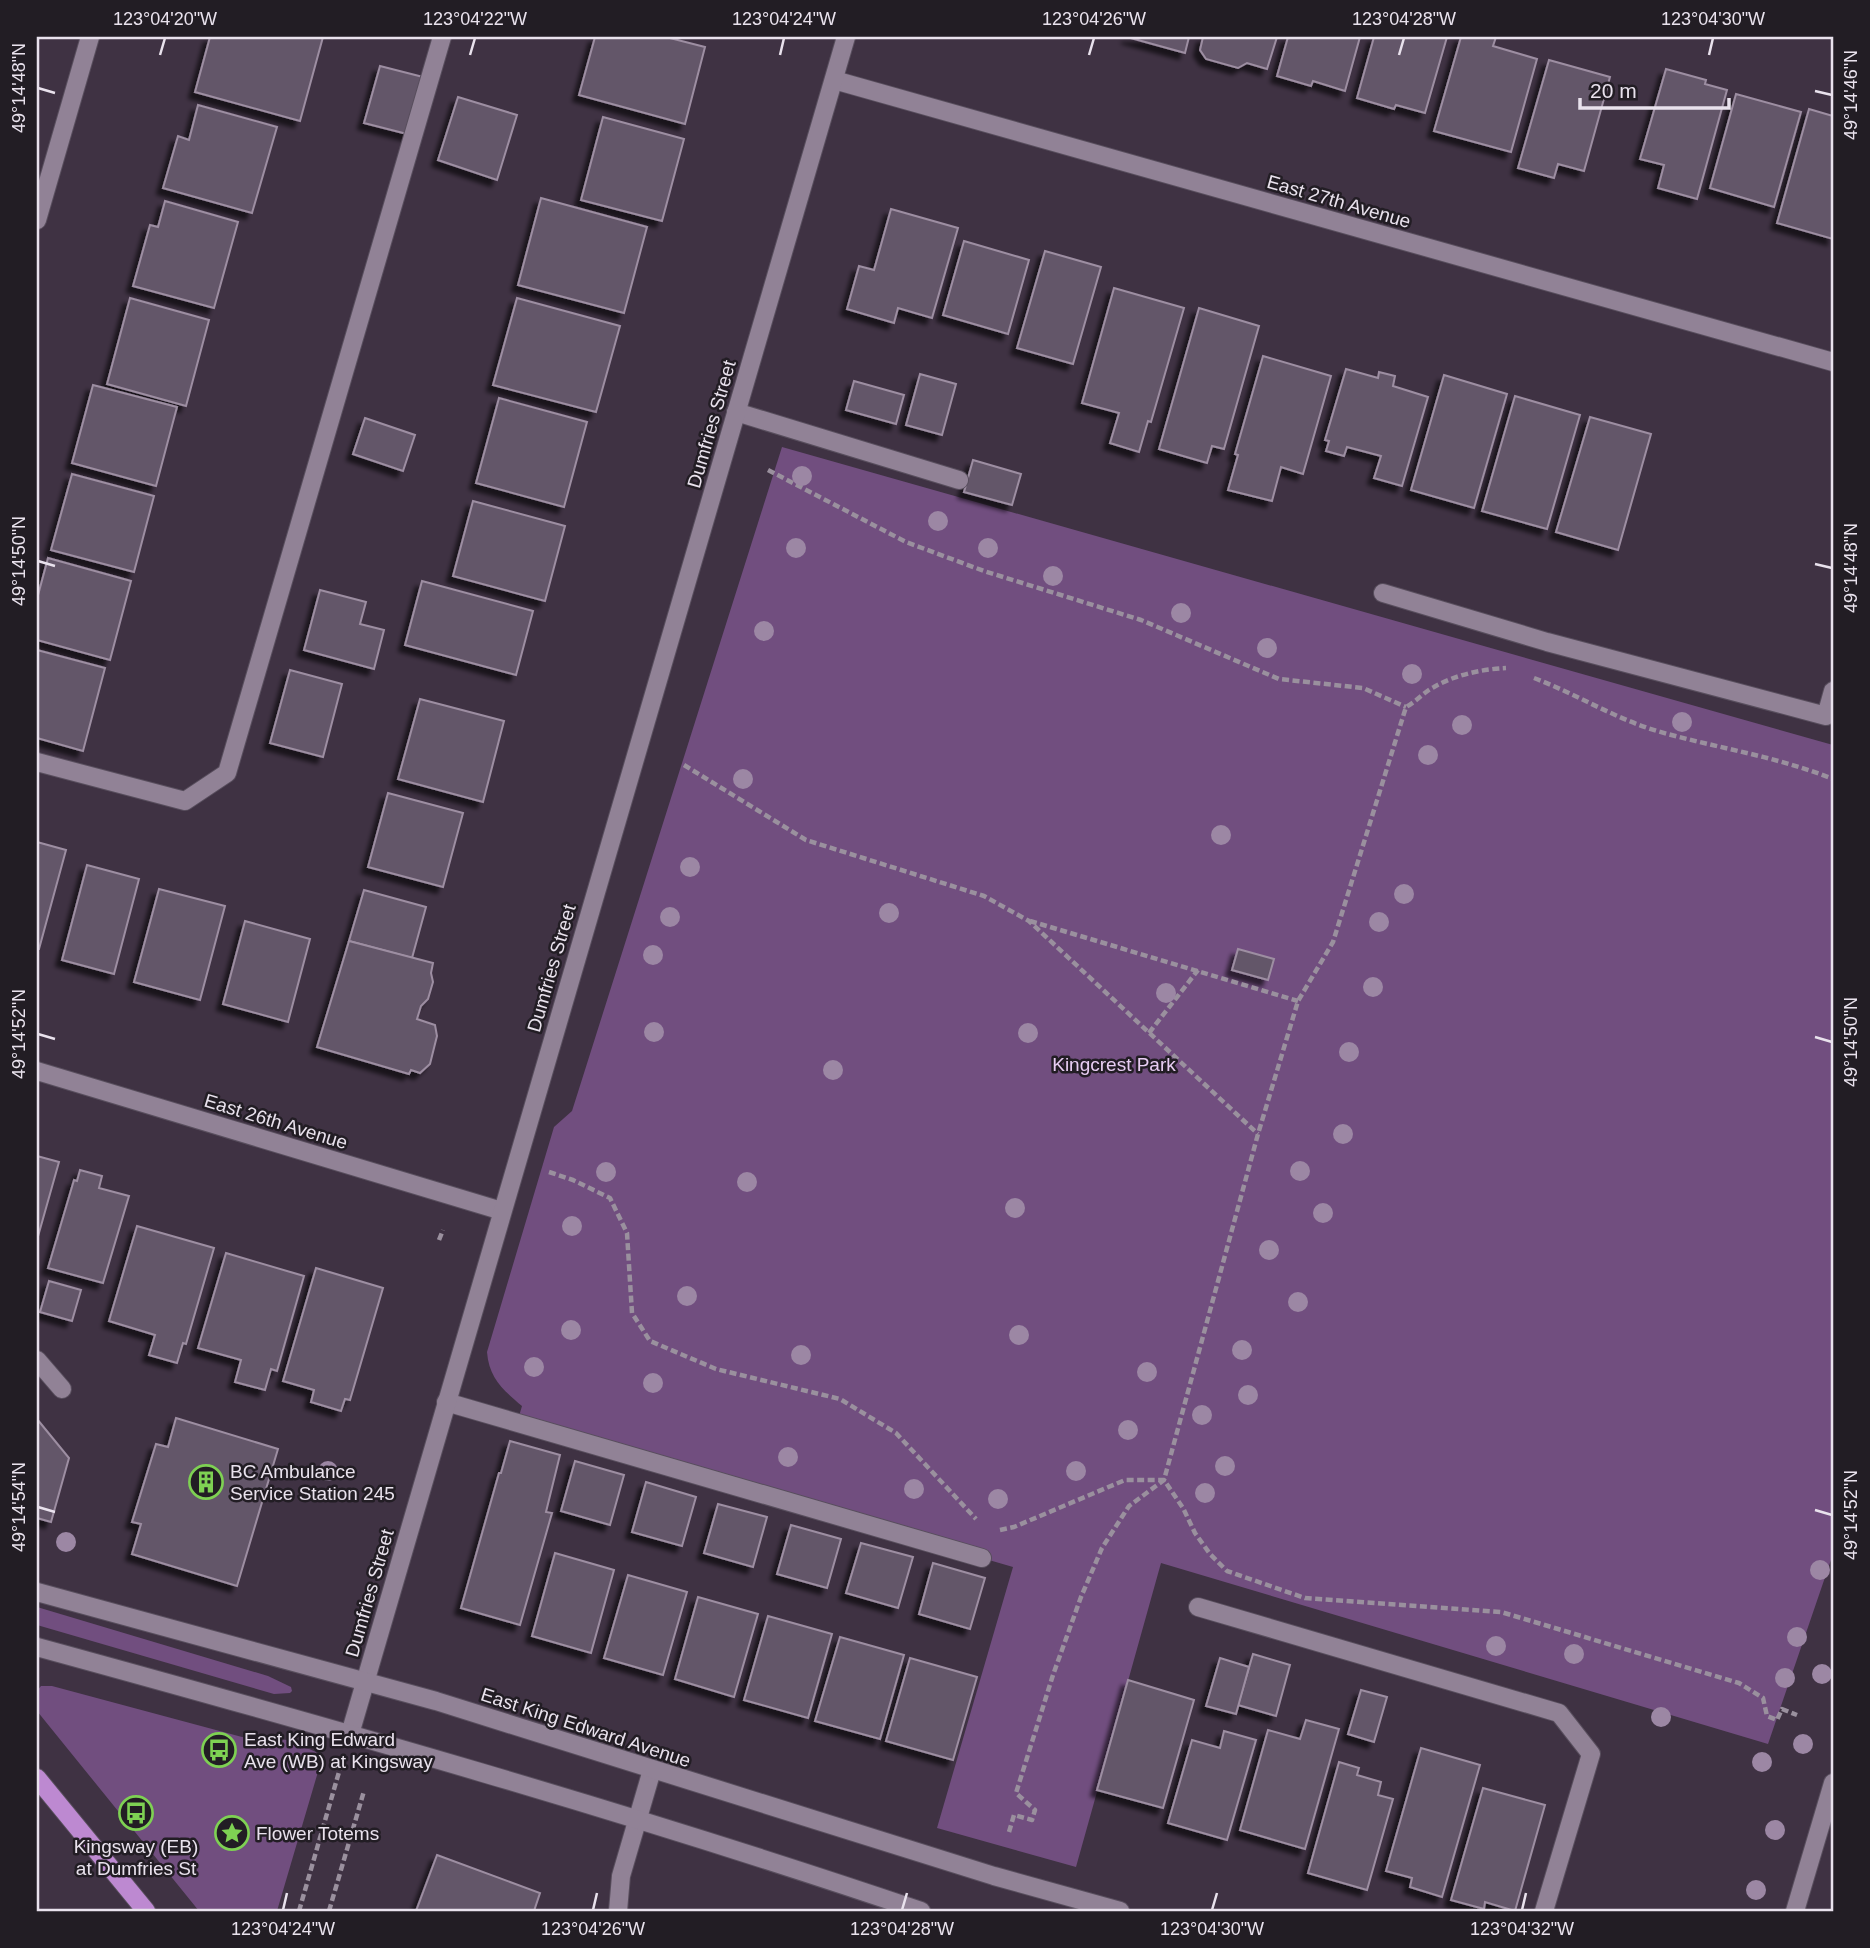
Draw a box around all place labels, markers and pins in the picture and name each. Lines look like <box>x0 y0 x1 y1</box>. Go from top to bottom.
place label: BC Ambulance Service Station 245 <box>230 1461 395 1504</box>
building icon: BC Ambulance Service Station 245 <box>187 1463 225 1501</box>
place label: East King Edward Ave (WB) at Kingsway <box>244 1729 433 1772</box>
bus stop icon: East King Edward Ave (WB) at Kingsway <box>200 1731 238 1769</box>
bus stop icon: Kingsway (EB) at Dumfries St <box>117 1794 155 1832</box>
place icon: Flower Totems <box>213 1814 251 1852</box>
place label: Flower Totems <box>256 1823 379 1844</box>
place label: Kingsway (EB) at Dumfries St <box>74 1836 198 1879</box>

